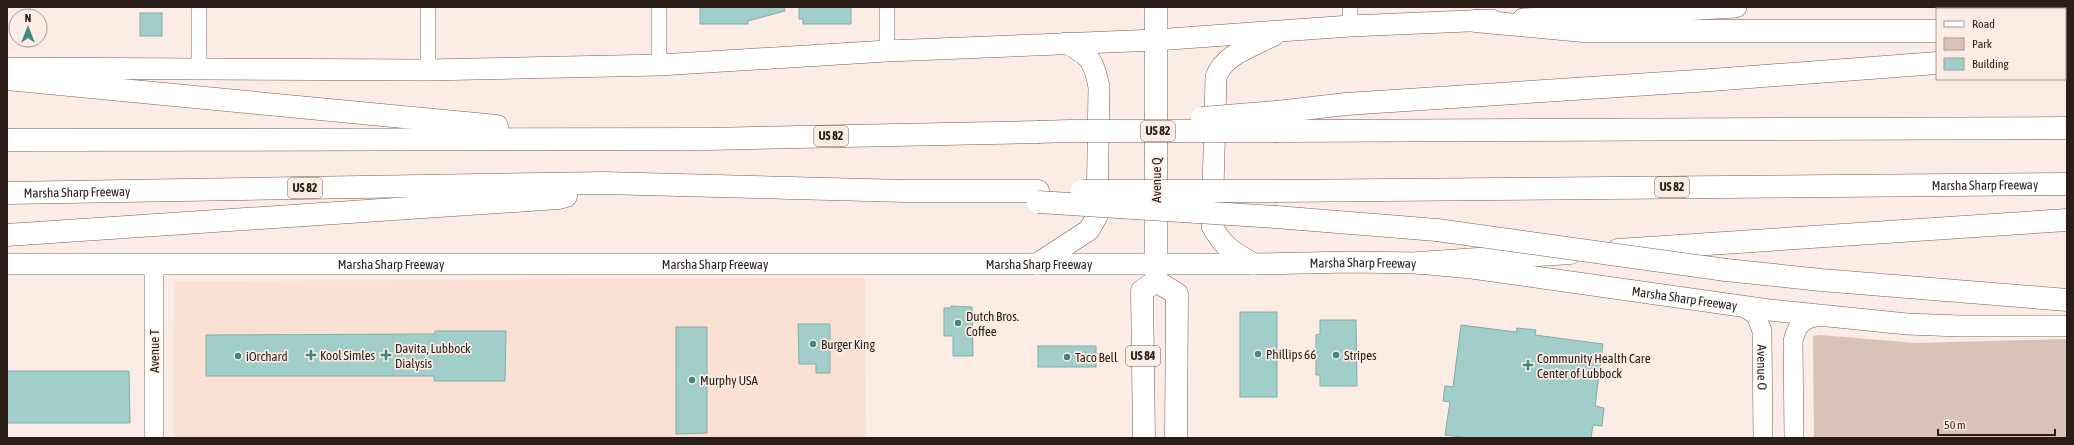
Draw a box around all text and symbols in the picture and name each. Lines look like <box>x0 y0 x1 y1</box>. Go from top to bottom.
north arrow <box>8 8 48 48</box>
legend <box>1936 8 2066 80</box>
text: N <box>25 12 31 24</box>
text: Road <box>1972 17 1995 31</box>
text: Park <box>1972 37 1993 51</box>
text: Building <box>1972 57 2010 71</box>
road number: US 82 <box>1141 121 1175 141</box>
road number: US 82 <box>814 126 848 146</box>
street label: Avenue Q <box>1149 157 1164 203</box>
road number: US 82 <box>1655 177 1689 197</box>
street label: Marsha Sharp Freeway <box>1932 177 2039 193</box>
road number: US 82 <box>288 178 322 198</box>
street label: Marsha Sharp Freeway <box>24 183 131 200</box>
street label: Marsha Sharp Freeway <box>1310 254 1417 270</box>
street label: Marsha Sharp Freeway <box>338 257 445 272</box>
street label: Marsha Sharp Freeway <box>662 257 769 272</box>
street label: Marsha Sharp Freeway <box>986 257 1093 272</box>
street label: Marsha Sharp Freeway <box>1631 283 1739 313</box>
place label: Dutch Bros. Coffee <box>966 309 1019 339</box>
marker: Dutch Bros. Coffee <box>953 318 963 328</box>
street label: Avenue T <box>147 329 162 373</box>
place label: Burger King <box>821 337 875 352</box>
marker: Burger King <box>808 339 818 349</box>
place label: Davita, Lubbock Dialysis <box>395 341 471 371</box>
street label: Avenue O <box>1755 345 1770 390</box>
road number: US 84 <box>1126 346 1160 366</box>
place label: Phillips 66 <box>1266 347 1316 362</box>
place label: Kool Simles <box>320 348 376 363</box>
place label: Stripes <box>1344 348 1377 363</box>
place label: iOrchard <box>246 349 288 364</box>
marker: Kool Simles <box>305 349 317 361</box>
marker: Davita, Lubbock Dialysis <box>380 349 392 361</box>
marker: Phillips 66 <box>1253 349 1263 359</box>
place label: Taco Bell <box>1075 350 1118 365</box>
marker: Stripes <box>1331 350 1341 360</box>
marker: iOrchard <box>233 351 243 361</box>
place label: Community Health Care Center of Lubbock <box>1537 351 1651 381</box>
marker: Taco Bell <box>1062 352 1072 362</box>
marker: Community Health Care Center of Lubbock <box>1522 359 1534 371</box>
place label: Murphy USA <box>700 373 759 388</box>
marker: Murphy USA <box>687 375 697 385</box>
scale bar <box>1938 411 2055 437</box>
text: 50 m <box>1944 418 1966 432</box>

